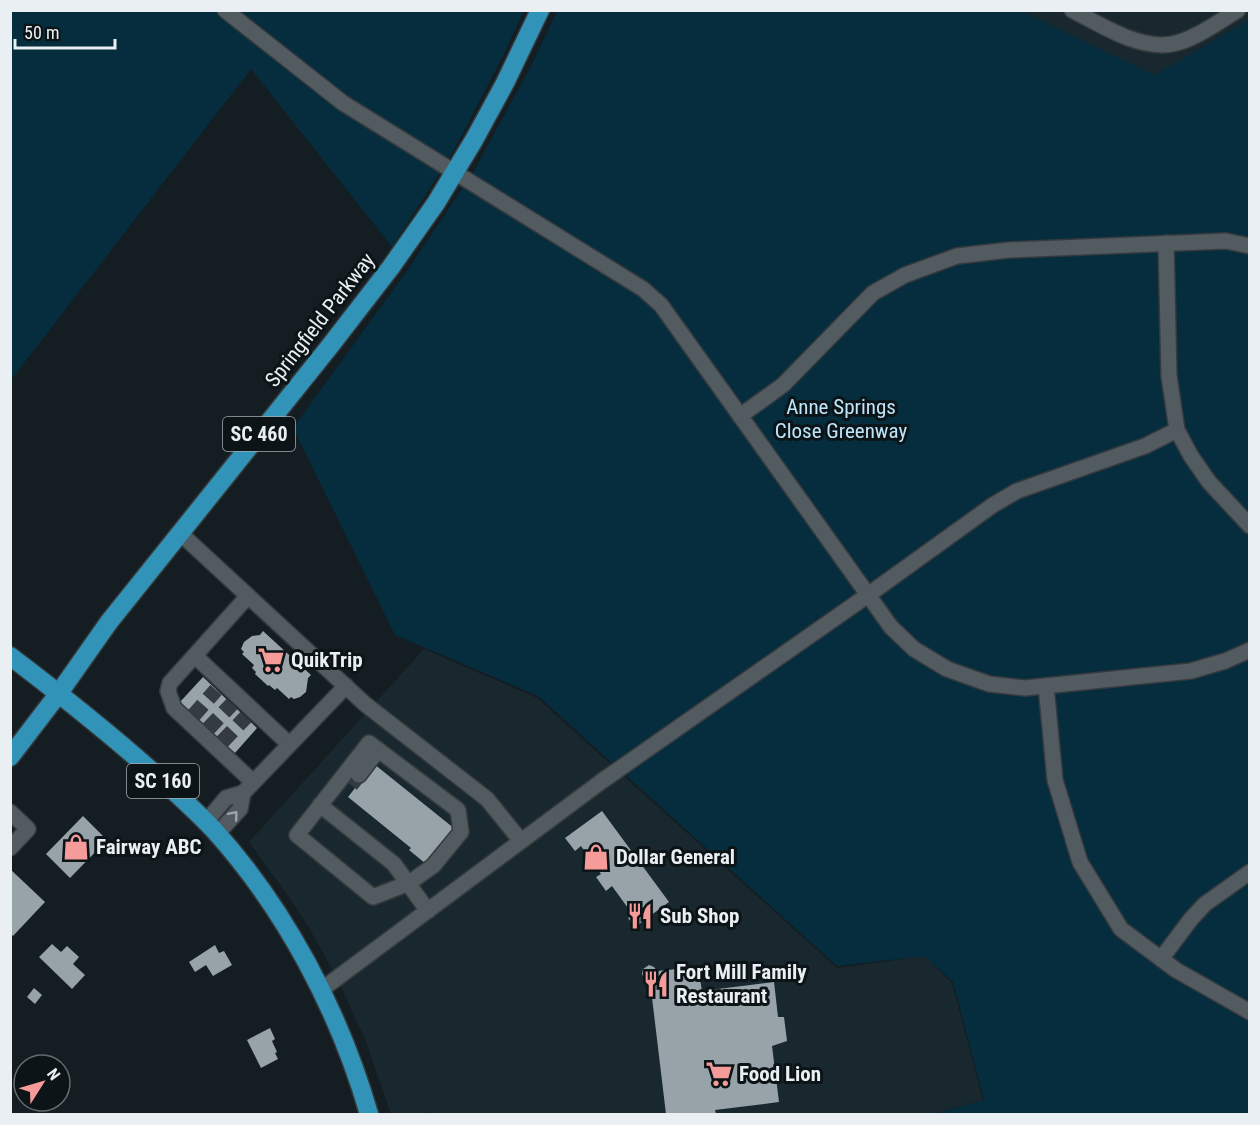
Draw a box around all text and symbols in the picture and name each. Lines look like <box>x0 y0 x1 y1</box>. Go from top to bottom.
scale bar <box>15 12 116 50</box>
text: 50 m <box>24 22 59 43</box>
street label: Springfield Parkway <box>260 248 380 392</box>
park label: Anne Springs Close Greenway <box>775 395 907 443</box>
road number: SC 460 <box>223 417 295 451</box>
supermarket icon: QuikTrip <box>256 645 286 675</box>
place label: QuikTrip <box>291 648 363 672</box>
road number: SC 160 <box>127 764 199 798</box>
one-way arrow <box>226 811 237 822</box>
shop icon: Fairway ABC <box>61 832 91 862</box>
place label: Fairway ABC <box>96 835 202 859</box>
shop icon: Dollar General <box>581 842 611 872</box>
place label: Dollar General <box>616 845 735 869</box>
restaurant icon: Sub Shop <box>625 901 655 931</box>
place label: Sub Shop <box>660 904 739 928</box>
place label: Fort Mill Family Restaurant <box>676 960 807 1008</box>
restaurant icon: Fort Mill Family Restaurant <box>641 969 671 999</box>
north arrow <box>12 1053 72 1113</box>
supermarket icon: Food Lion <box>704 1059 734 1089</box>
place label: Food Lion <box>739 1062 821 1086</box>
text: N <box>43 1065 64 1084</box>

